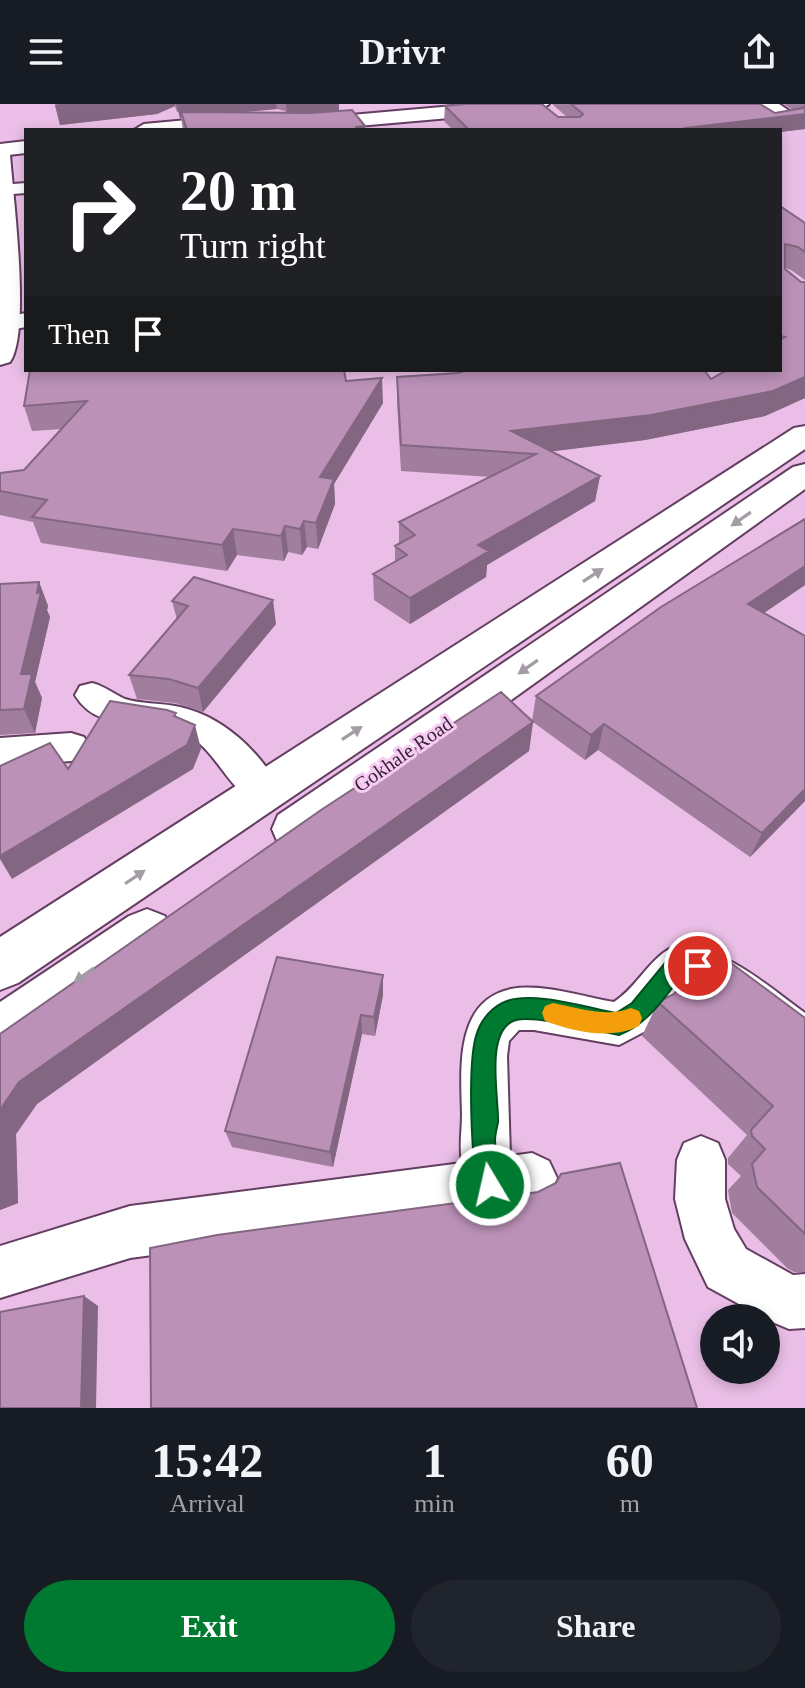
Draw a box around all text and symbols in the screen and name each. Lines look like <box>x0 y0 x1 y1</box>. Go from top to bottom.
icon: menu <box>24 30 68 74</box>
icon: share <box>737 30 781 74</box>
text: Drivr <box>360 32 445 72</box>
icon: right <box>48 160 152 264</box>
text: 20 m <box>180 160 297 222</box>
text: Turn right <box>180 226 326 266</box>
icon: arrive <box>126 312 170 356</box>
text: Then <box>48 317 110 350</box>
one-way arrow <box>731 511 752 526</box>
one-way arrow <box>582 568 603 583</box>
one-way arrow <box>517 659 538 674</box>
street label: Gokhale Road <box>350 712 456 796</box>
one-way arrow <box>341 727 363 741</box>
one-way arrow <box>124 870 146 884</box>
pin <box>664 932 732 1000</box>
icon: arrive <box>676 944 720 988</box>
one-way arrow <box>74 967 95 982</box>
position arrow <box>448 1143 532 1227</box>
map controls <box>700 1304 780 1384</box>
button: sound <box>700 1304 780 1384</box>
text: 15:42 <box>151 1434 263 1487</box>
text: 1 <box>422 1434 446 1487</box>
text: 60 <box>606 1434 654 1487</box>
text: Arrival <box>170 1489 245 1518</box>
text: min <box>414 1489 455 1518</box>
text: m <box>620 1489 640 1518</box>
button: Exit <box>24 1580 395 1672</box>
button: Share <box>411 1580 781 1672</box>

